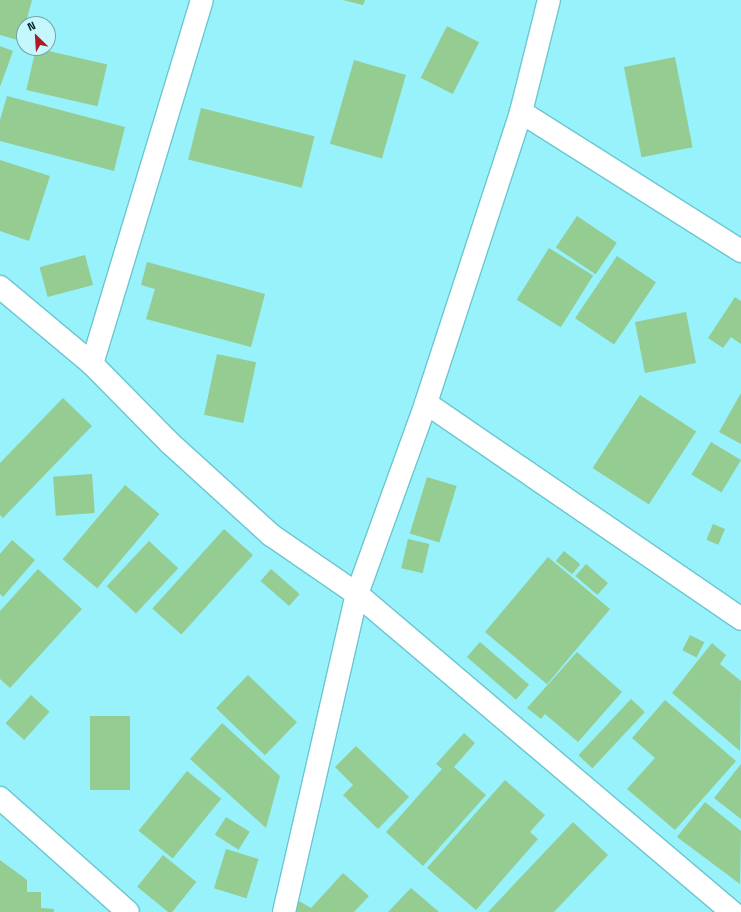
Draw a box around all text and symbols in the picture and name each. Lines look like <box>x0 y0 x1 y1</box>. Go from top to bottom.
north arrow <box>16 16 56 56</box>
text: N <box>25 18 38 34</box>

